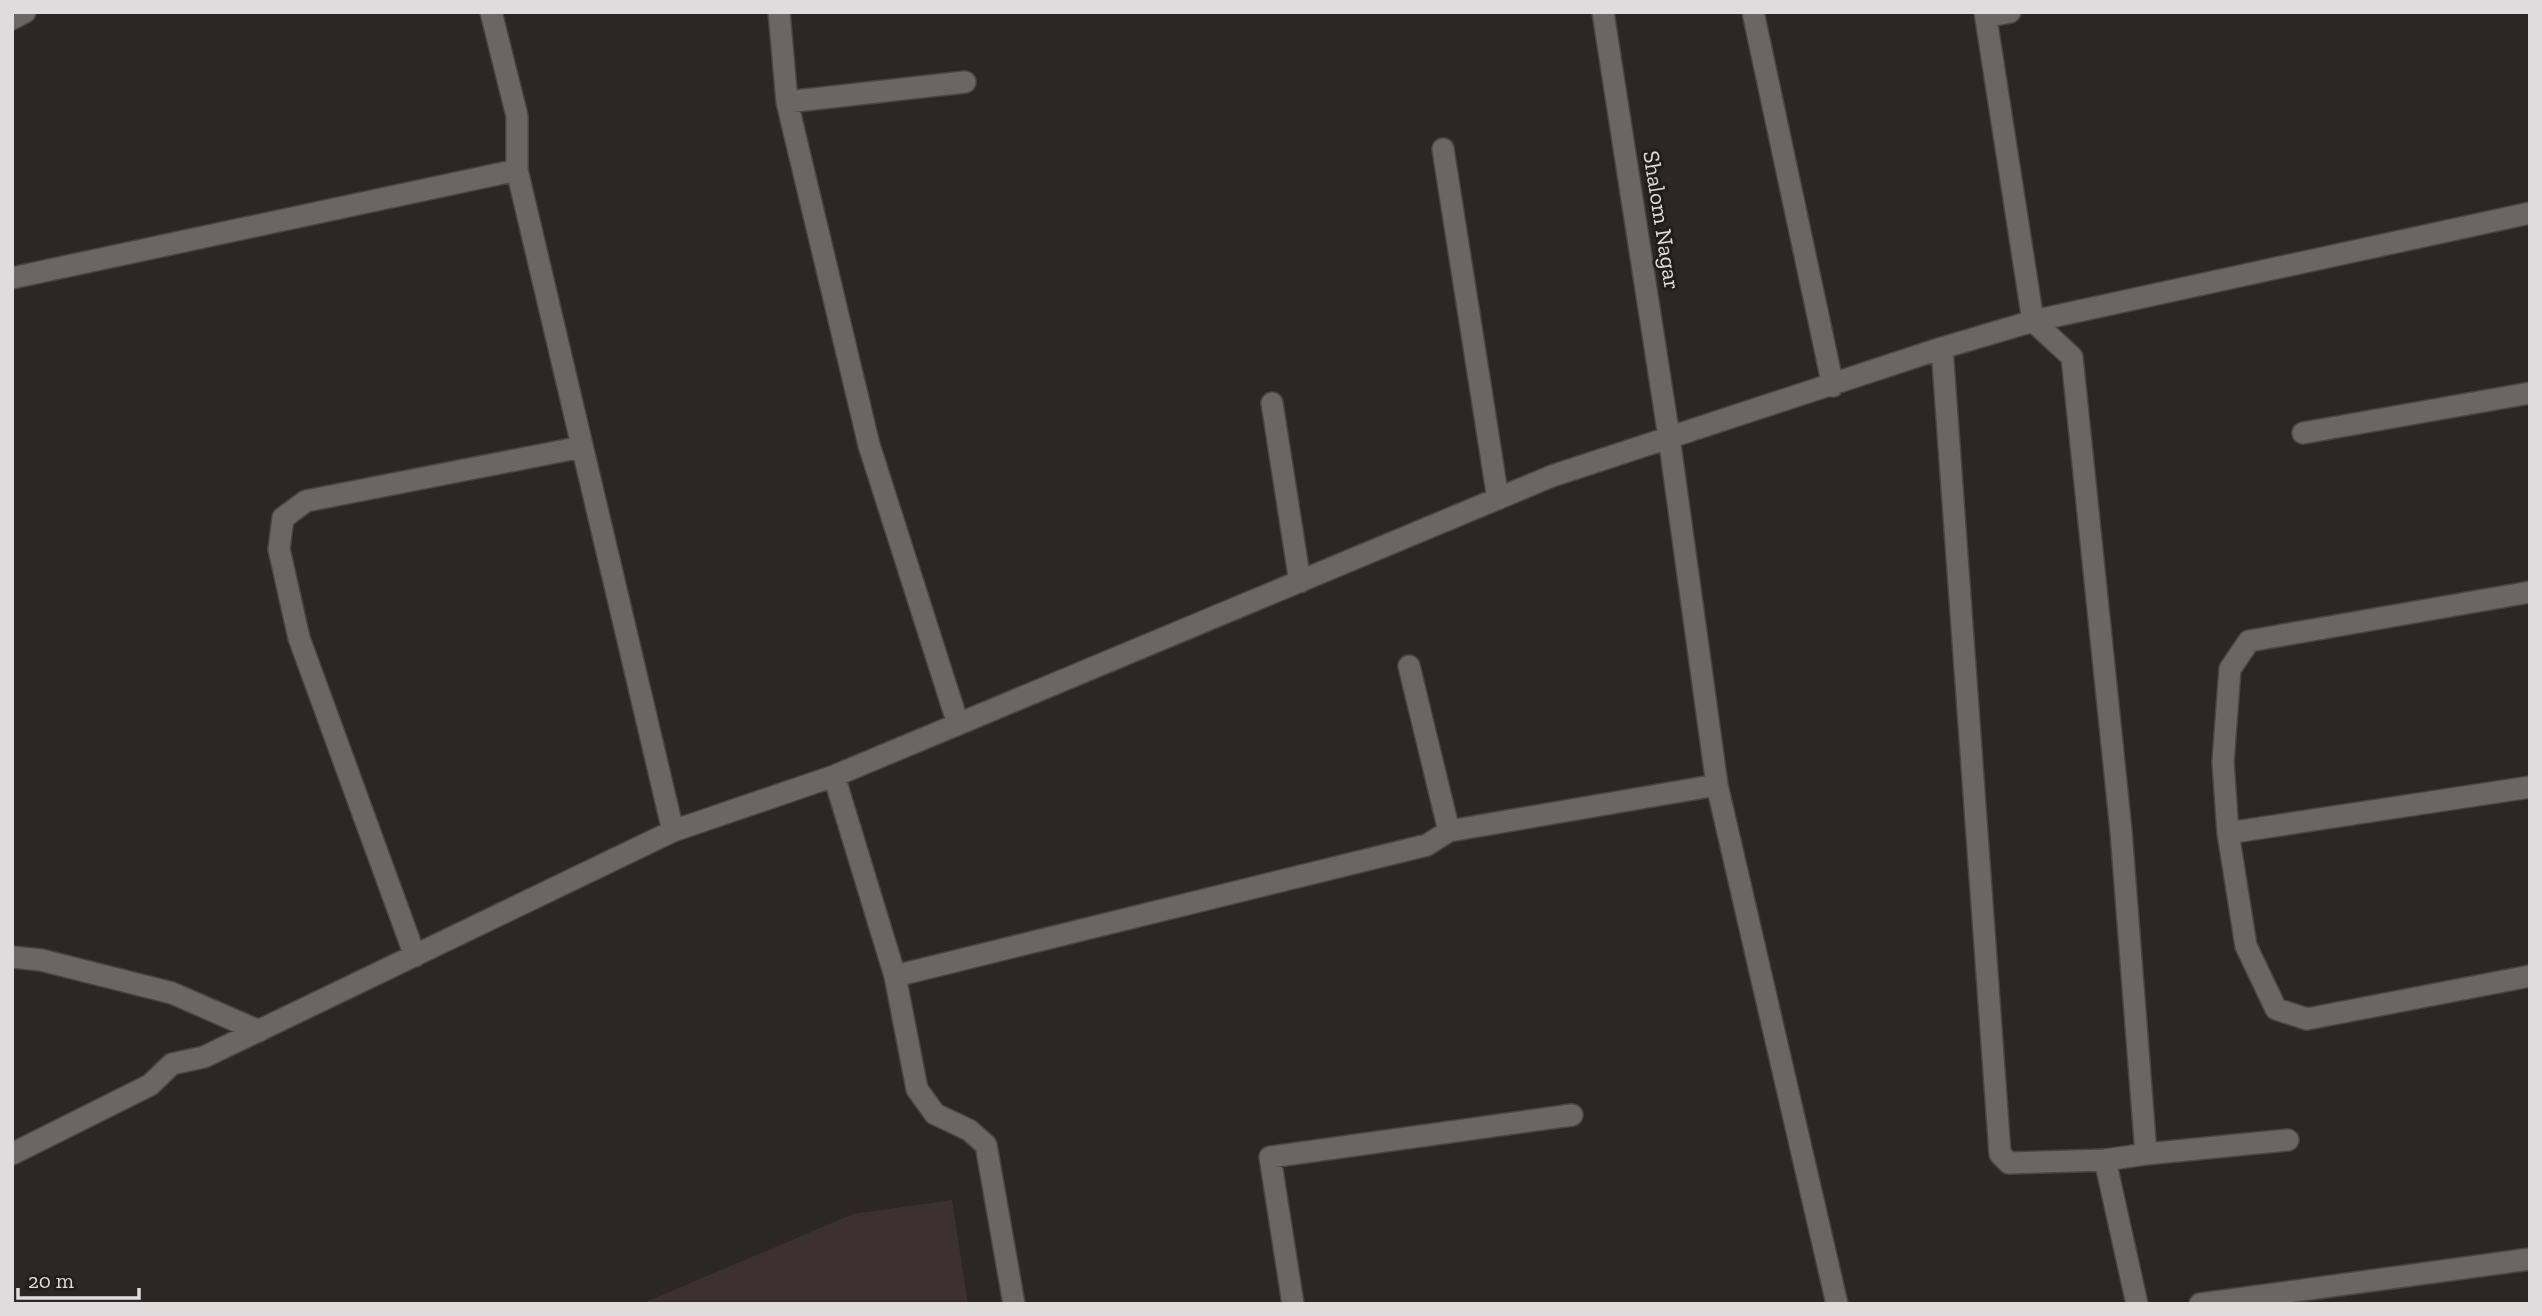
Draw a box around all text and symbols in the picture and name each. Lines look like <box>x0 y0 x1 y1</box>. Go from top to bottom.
street label: Shalom Nagar <box>1637 149 1687 291</box>
scale bar <box>18 1256 138 1300</box>
text: 20 m <box>28 1268 74 1293</box>

